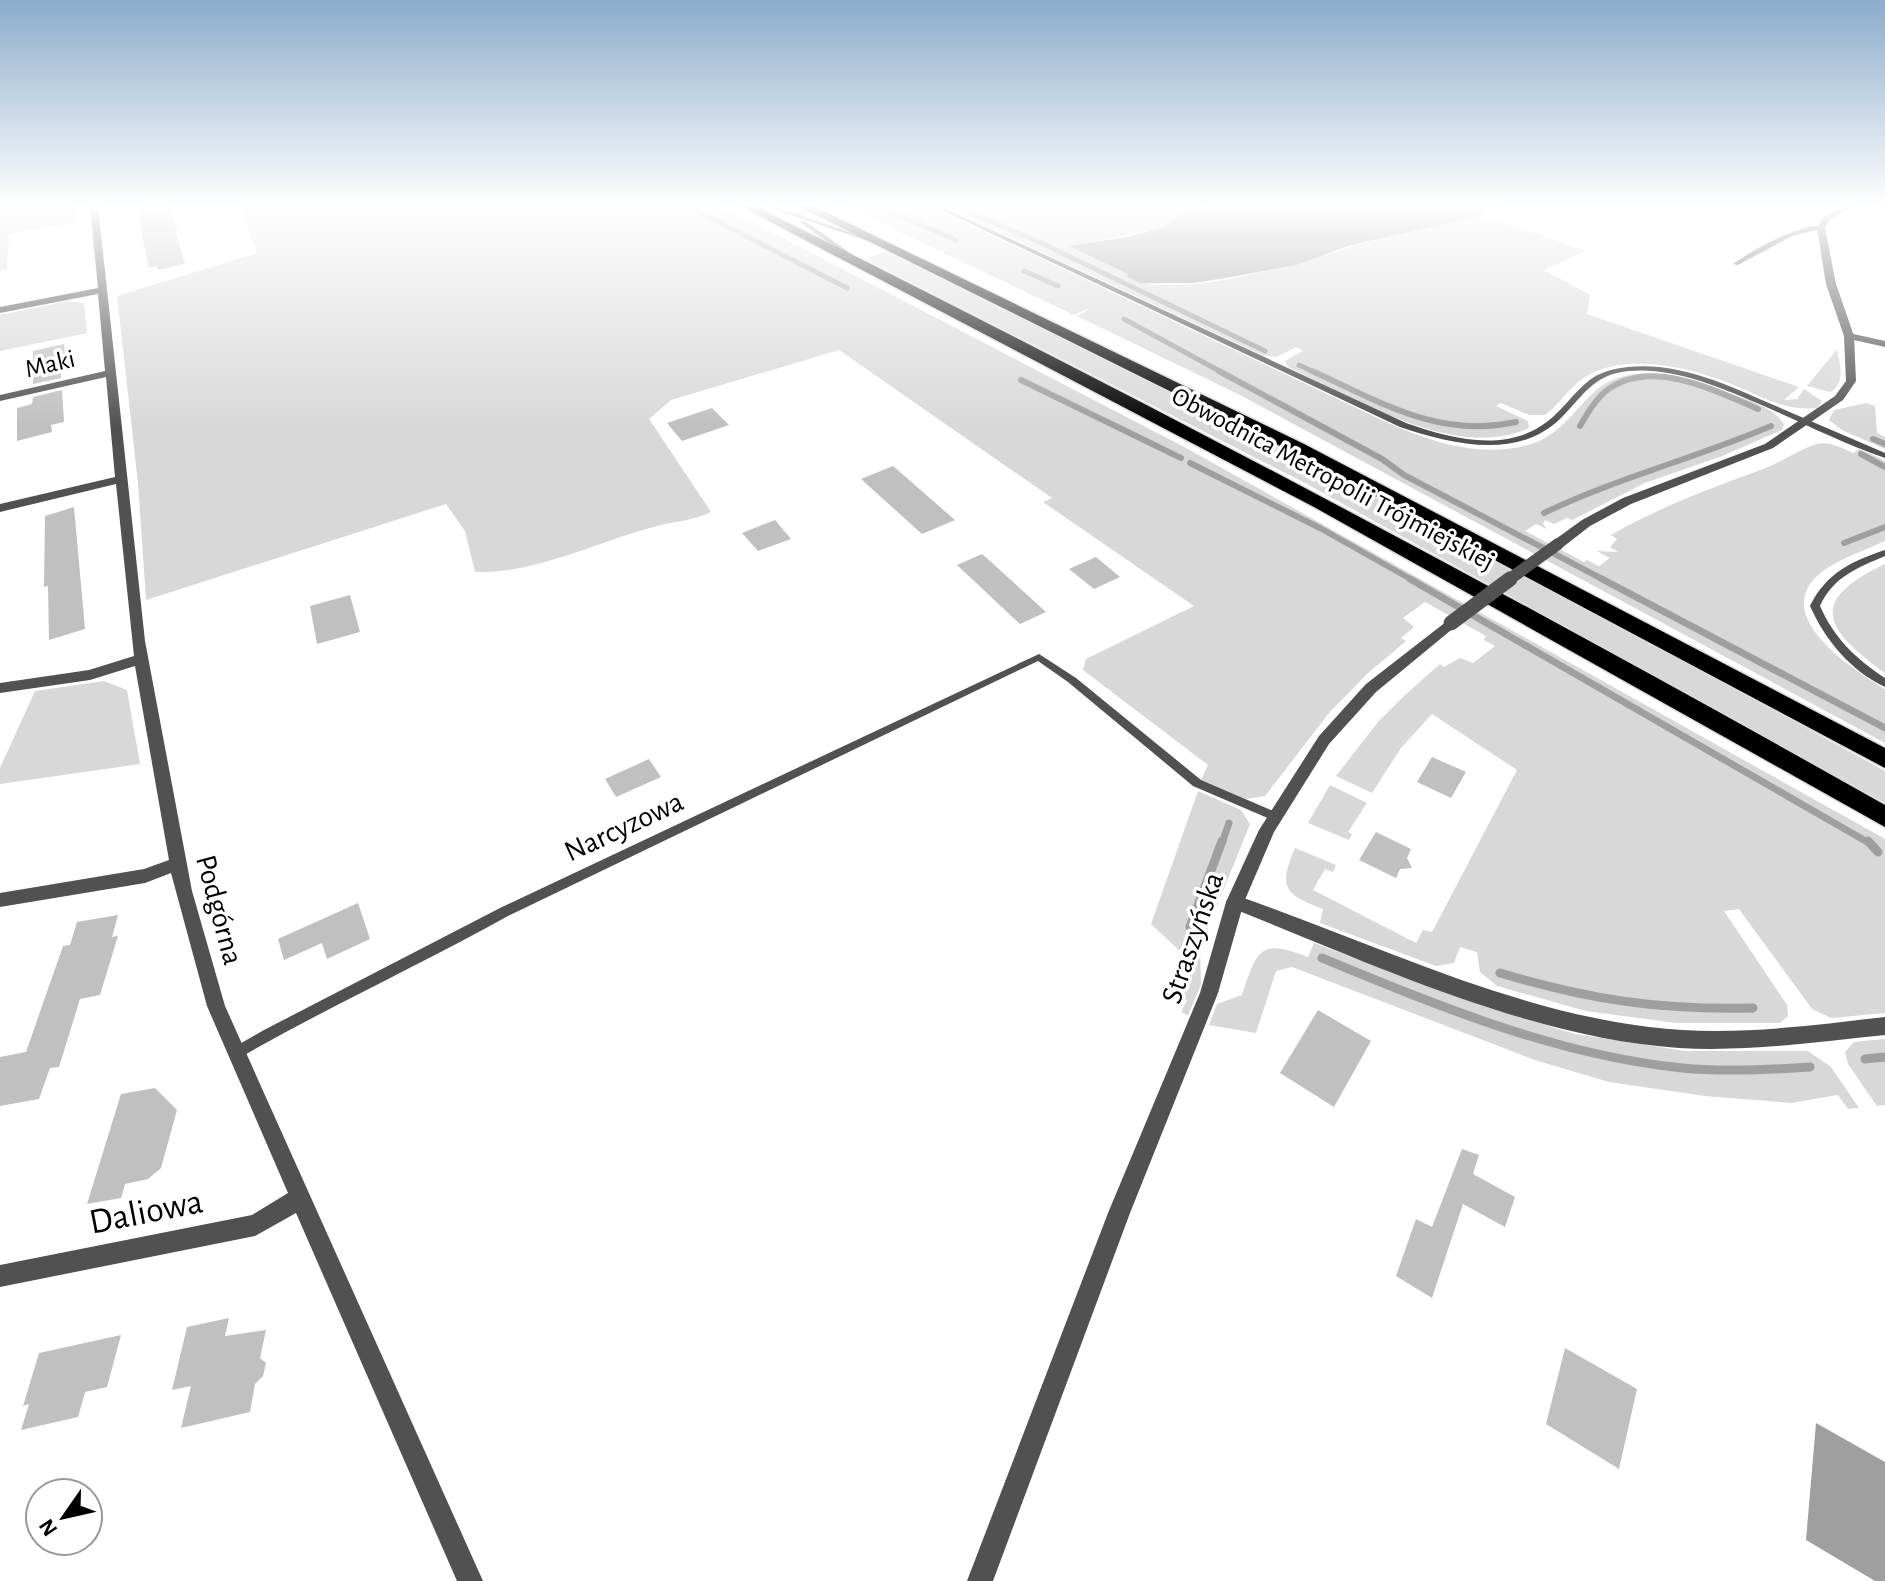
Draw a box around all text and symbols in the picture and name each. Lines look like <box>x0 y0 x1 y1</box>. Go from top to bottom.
street label: Maki <box>23 346 77 382</box>
street label: Obwodnica Metropolii Trójmiejskiej <box>1167 383 1499 575</box>
street label: Narcyzowa <box>560 786 688 868</box>
street label: Podgórna <box>190 852 248 968</box>
street label: Straszyńska <box>1157 868 1229 1008</box>
street label: Daliowa <box>86 1183 206 1241</box>
north arrow <box>24 1477 104 1557</box>
text: N <box>35 1515 62 1540</box>

